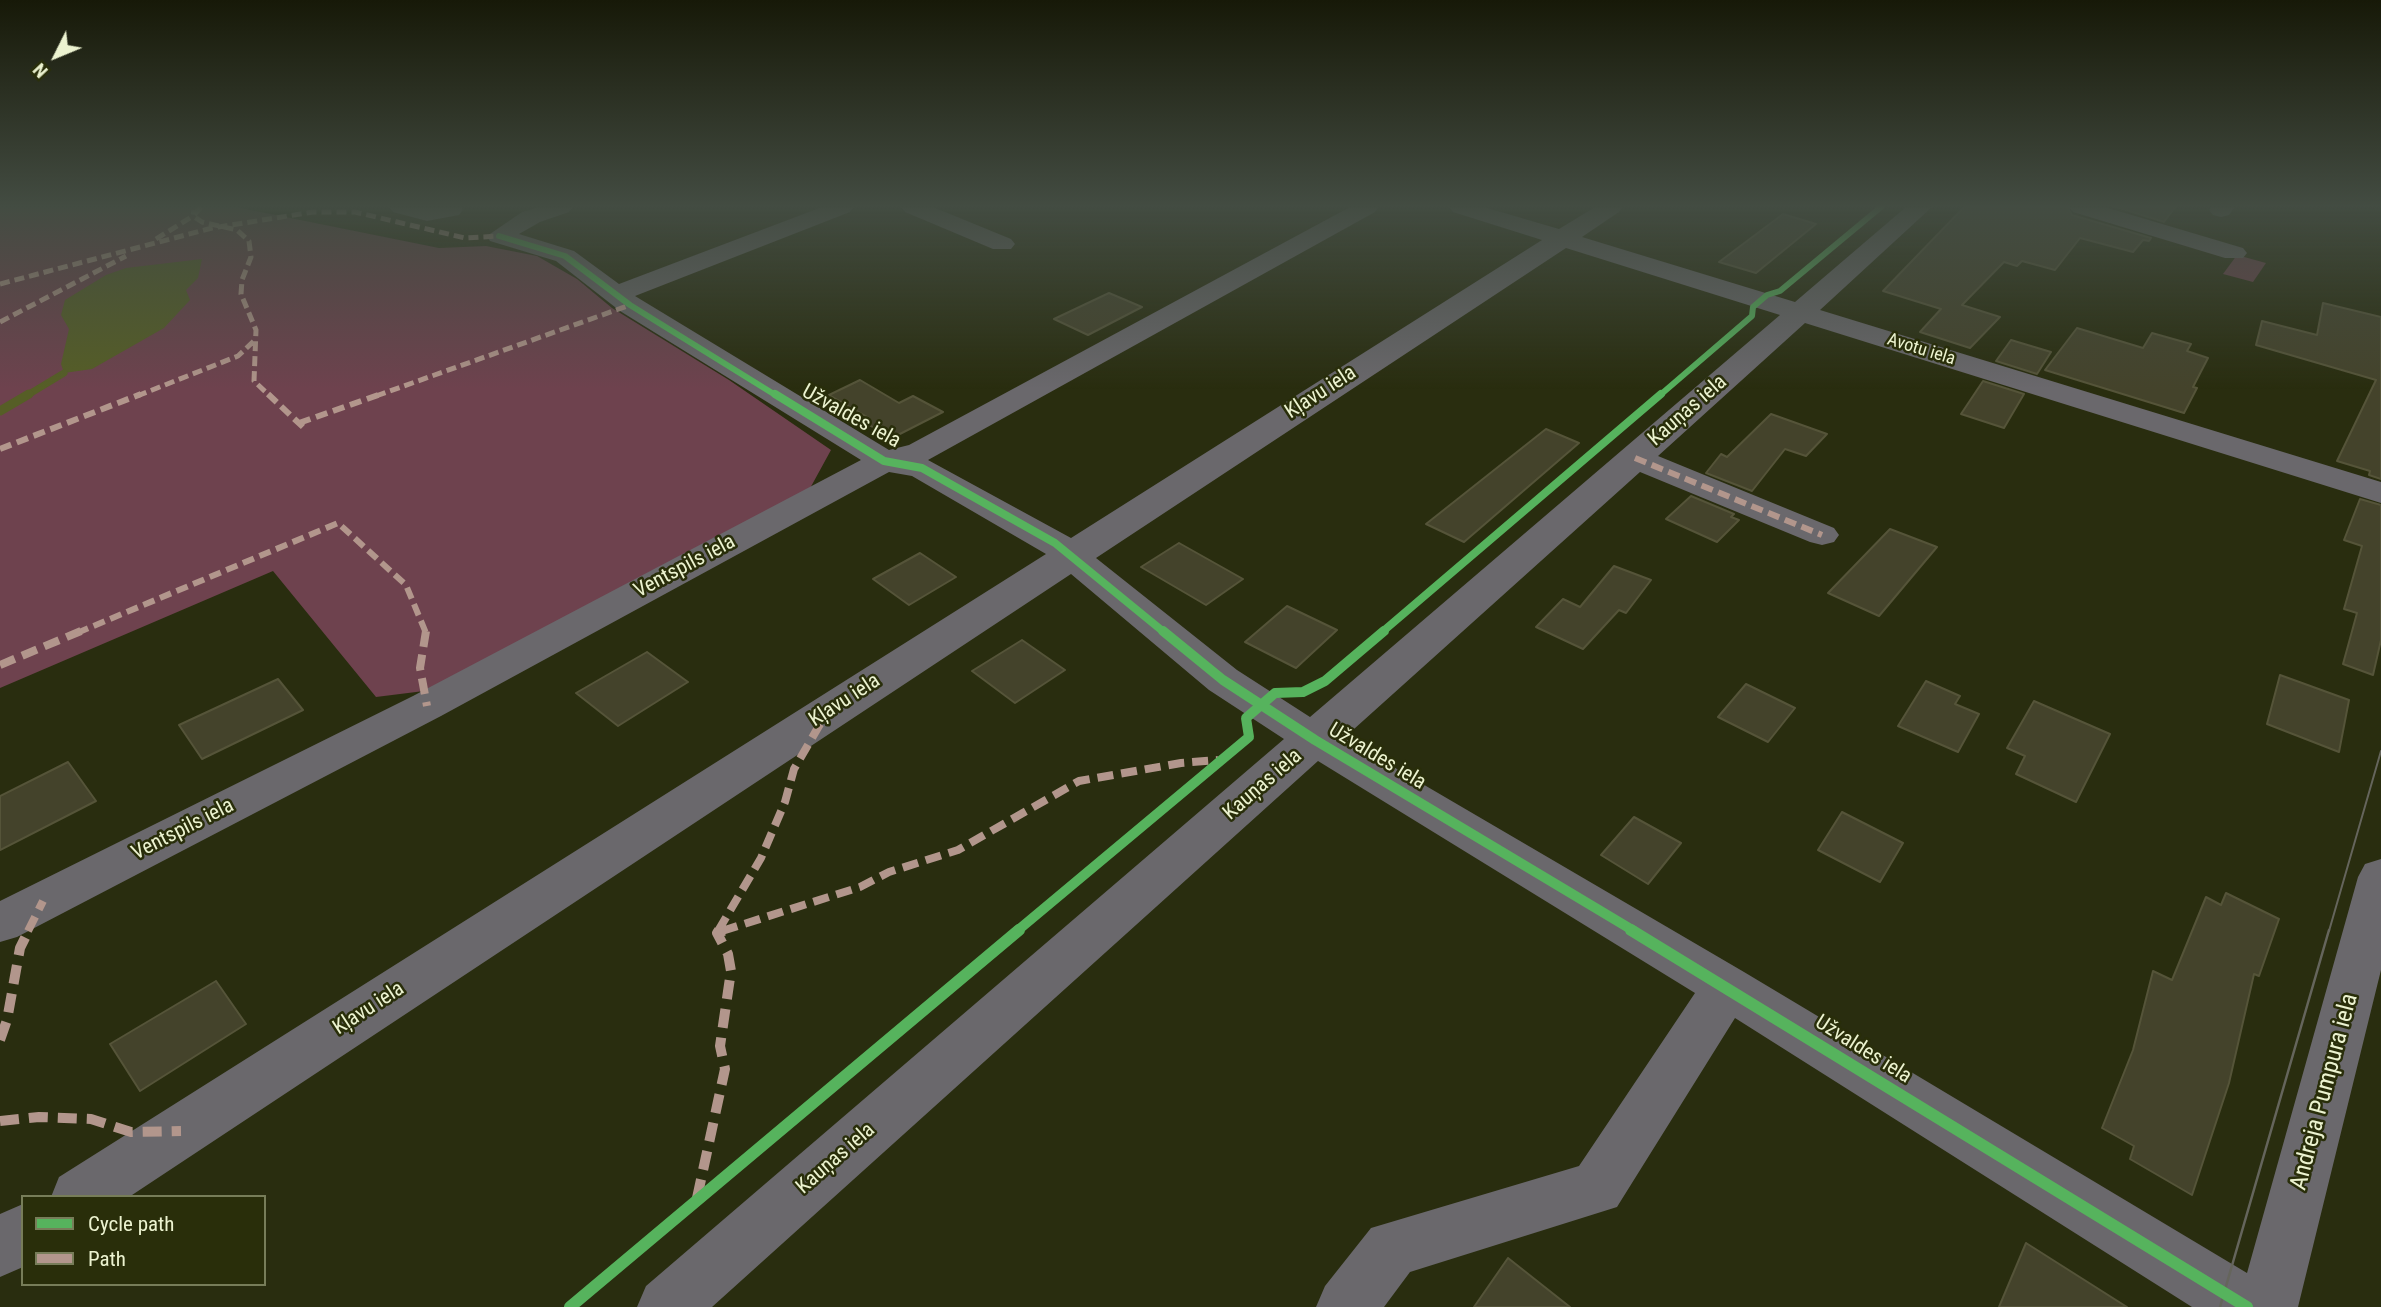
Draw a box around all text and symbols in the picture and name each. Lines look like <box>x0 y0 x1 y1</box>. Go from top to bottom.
north arrow <box>21 21 91 91</box>
text: N <box>28 59 53 83</box>
street label: Avotu iela <box>1884 329 1958 371</box>
street label: Kļavu iela <box>1281 361 1361 425</box>
street label: Kauņas iela <box>1644 370 1732 452</box>
street label: Užvaldes iela <box>797 380 905 454</box>
street label: Ventspils iela <box>630 530 740 604</box>
street label: Kļavu iela <box>805 669 885 733</box>
street label: Užvaldes iela <box>1324 718 1430 796</box>
street label: Kauņas iela <box>1219 744 1307 826</box>
street label: Ventspils iela <box>128 794 238 866</box>
street label: Kļavu iela <box>329 977 409 1041</box>
street label: Andreja Pumpura iela <box>2285 991 2365 1193</box>
street label: Užvaldes iela <box>1810 1010 1916 1090</box>
street label: Kauņas iela <box>792 1118 880 1200</box>
legend <box>21 1195 266 1286</box>
text: Cycle path <box>88 1212 174 1236</box>
text: Path <box>88 1247 126 1271</box>

